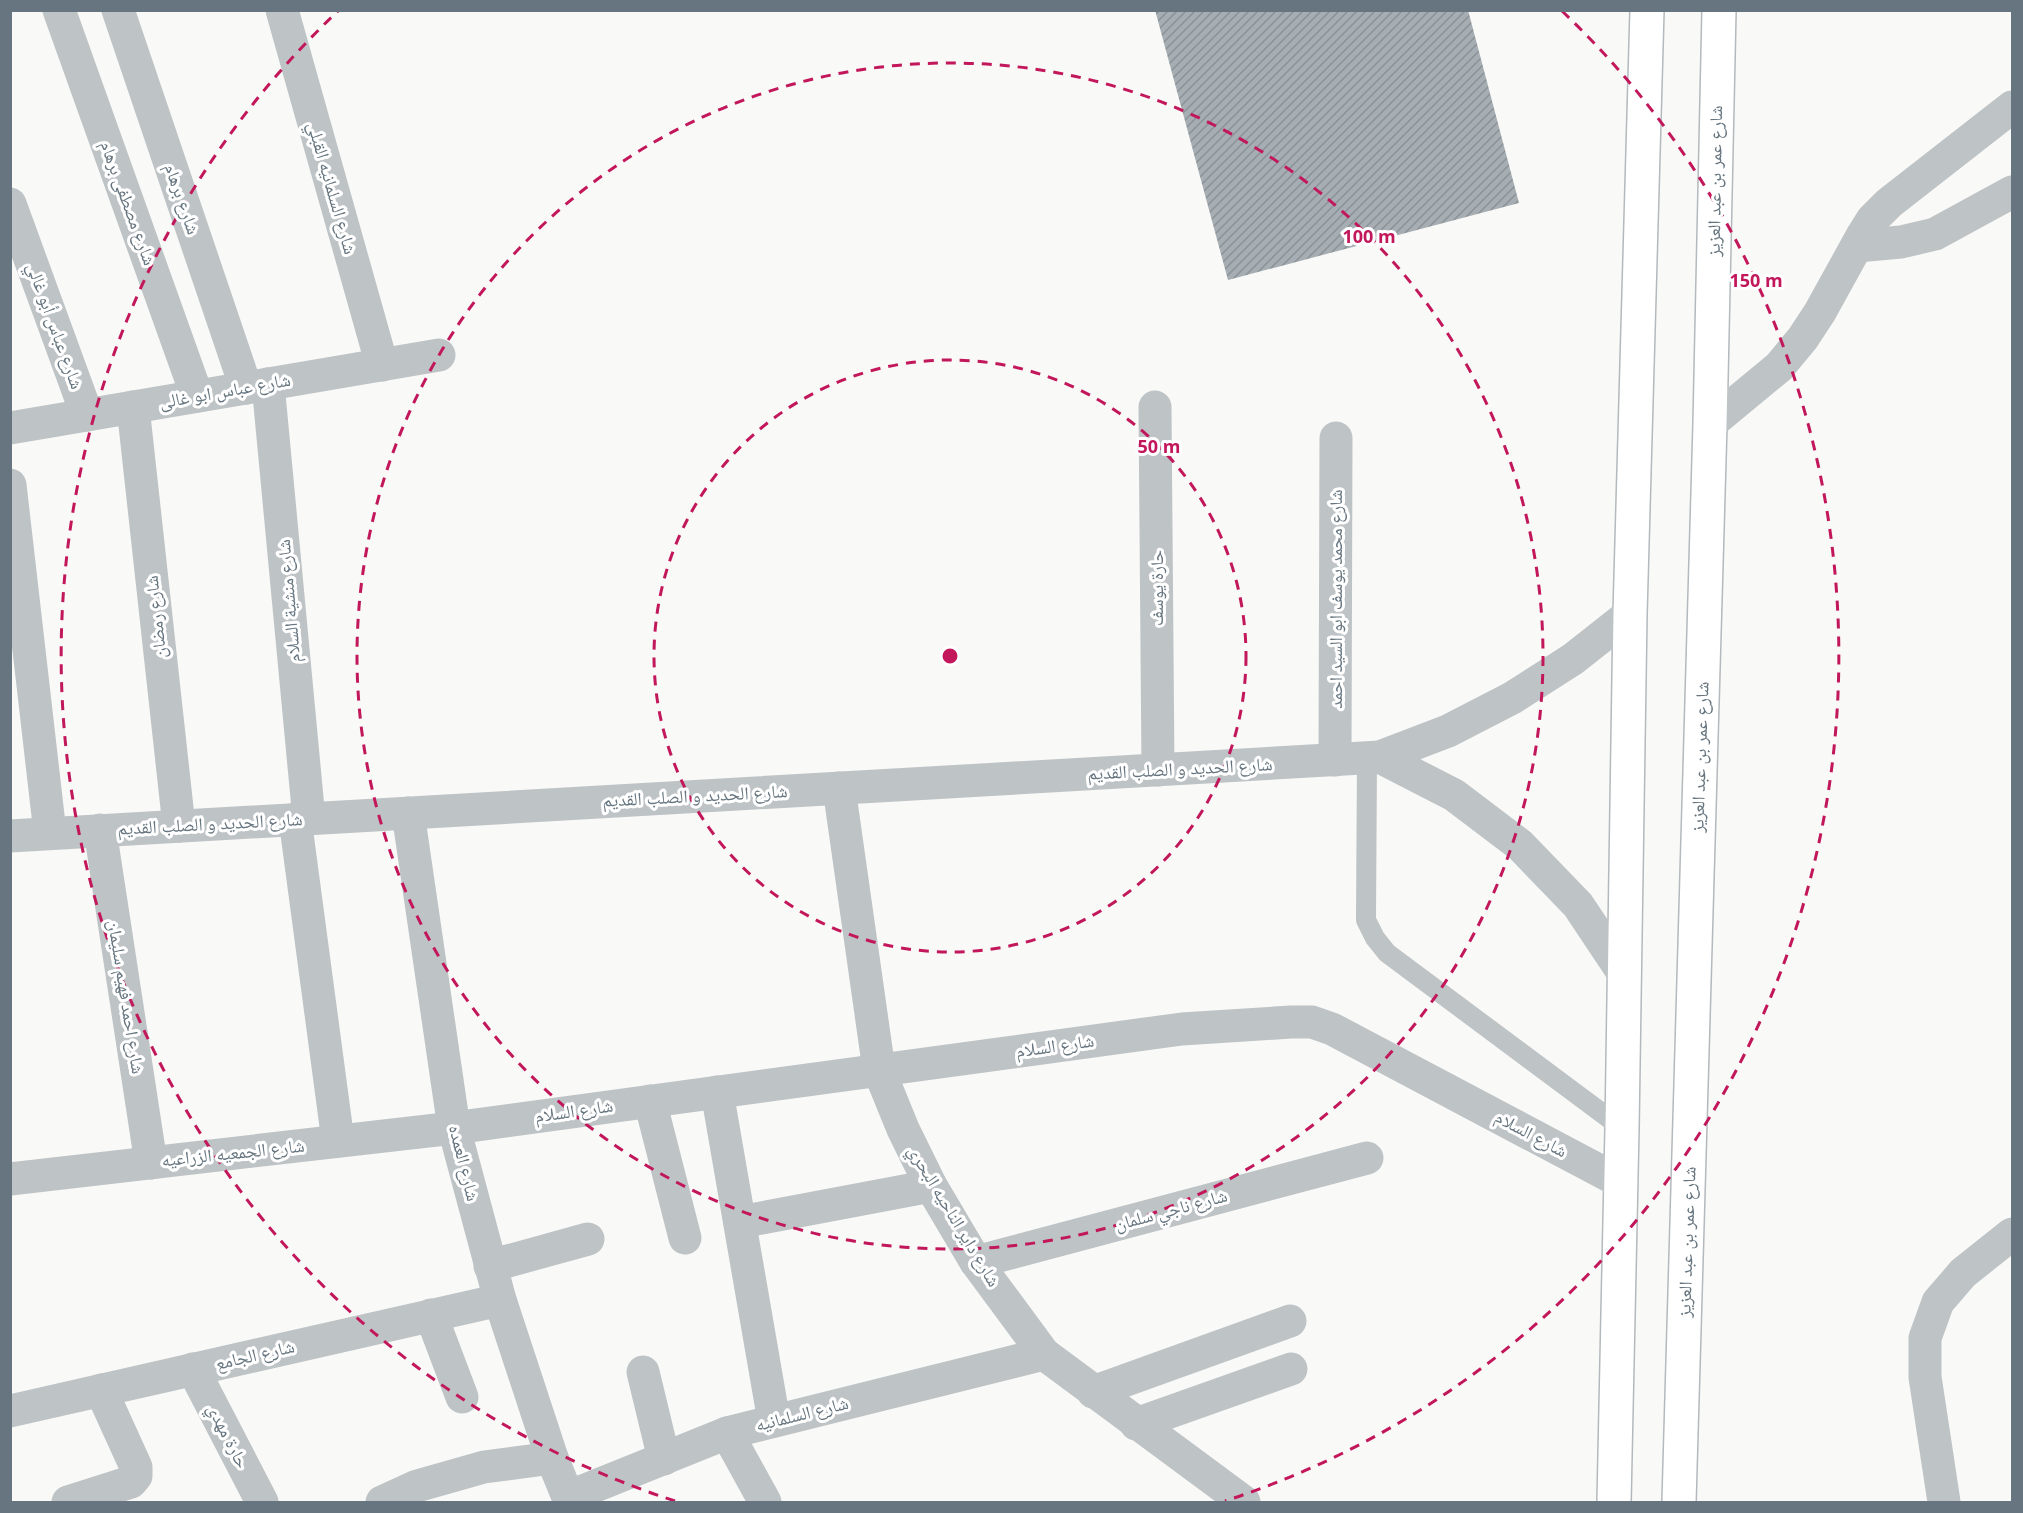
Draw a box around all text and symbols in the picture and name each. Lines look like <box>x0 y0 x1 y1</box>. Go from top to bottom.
street label: شارع عمر بن عبد العزيز <box>1701 105 1727 258</box>
street label: شارع السلمانيه القبلي <box>299 119 363 258</box>
street label: شارع مصطفى برهام <box>94 137 163 269</box>
street label: شارع برهام <box>159 160 206 238</box>
text: 100 m <box>1342 224 1396 248</box>
street label: شارع عباس أبو غالي <box>19 259 90 393</box>
text: 150 m <box>1729 268 1783 292</box>
street label: شارع عباس ابو غالى <box>157 367 292 413</box>
text: 50 m <box>1138 434 1180 458</box>
street label: شارع محمد يوسف ابو السيد احمد <box>1323 489 1347 709</box>
street label: شارع منشية السلام <box>271 538 306 664</box>
street label: حارة يوسف <box>1144 550 1168 626</box>
street label: شارع رمضان <box>139 574 171 660</box>
centre of rings <box>940 646 960 666</box>
street label: شارع عمر بن عبد العزيز <box>1684 681 1714 834</box>
street label: شارع الحديد و الصلب القديم <box>1087 751 1273 786</box>
street label: شارع الحديد و الصلب القديم <box>602 778 788 813</box>
street label: شارع الحديد و الصلب القديم <box>117 806 303 841</box>
street label: شارع احمد فهيم سليمان <box>102 918 151 1076</box>
street label: شارع السلام <box>1014 1028 1096 1063</box>
street label: شارع السلام <box>533 1093 615 1128</box>
street label: شارع السلام <box>1491 1104 1572 1163</box>
street label: شارع العمده <box>444 1122 486 1203</box>
street label: شارع الجمعيه الزراعيه <box>160 1133 305 1171</box>
street label: شارع داير الناحيه البحري <box>900 1140 1007 1293</box>
street label: شارع عمر بن عبد العزيز <box>1671 1166 1701 1319</box>
street label: شارع ناجي سلمان <box>1112 1182 1231 1239</box>
street label: شارع الجامع <box>213 1333 297 1376</box>
street label: شارع السلمانيه <box>753 1390 851 1436</box>
street label: حارة مهدي <box>199 1399 255 1474</box>

